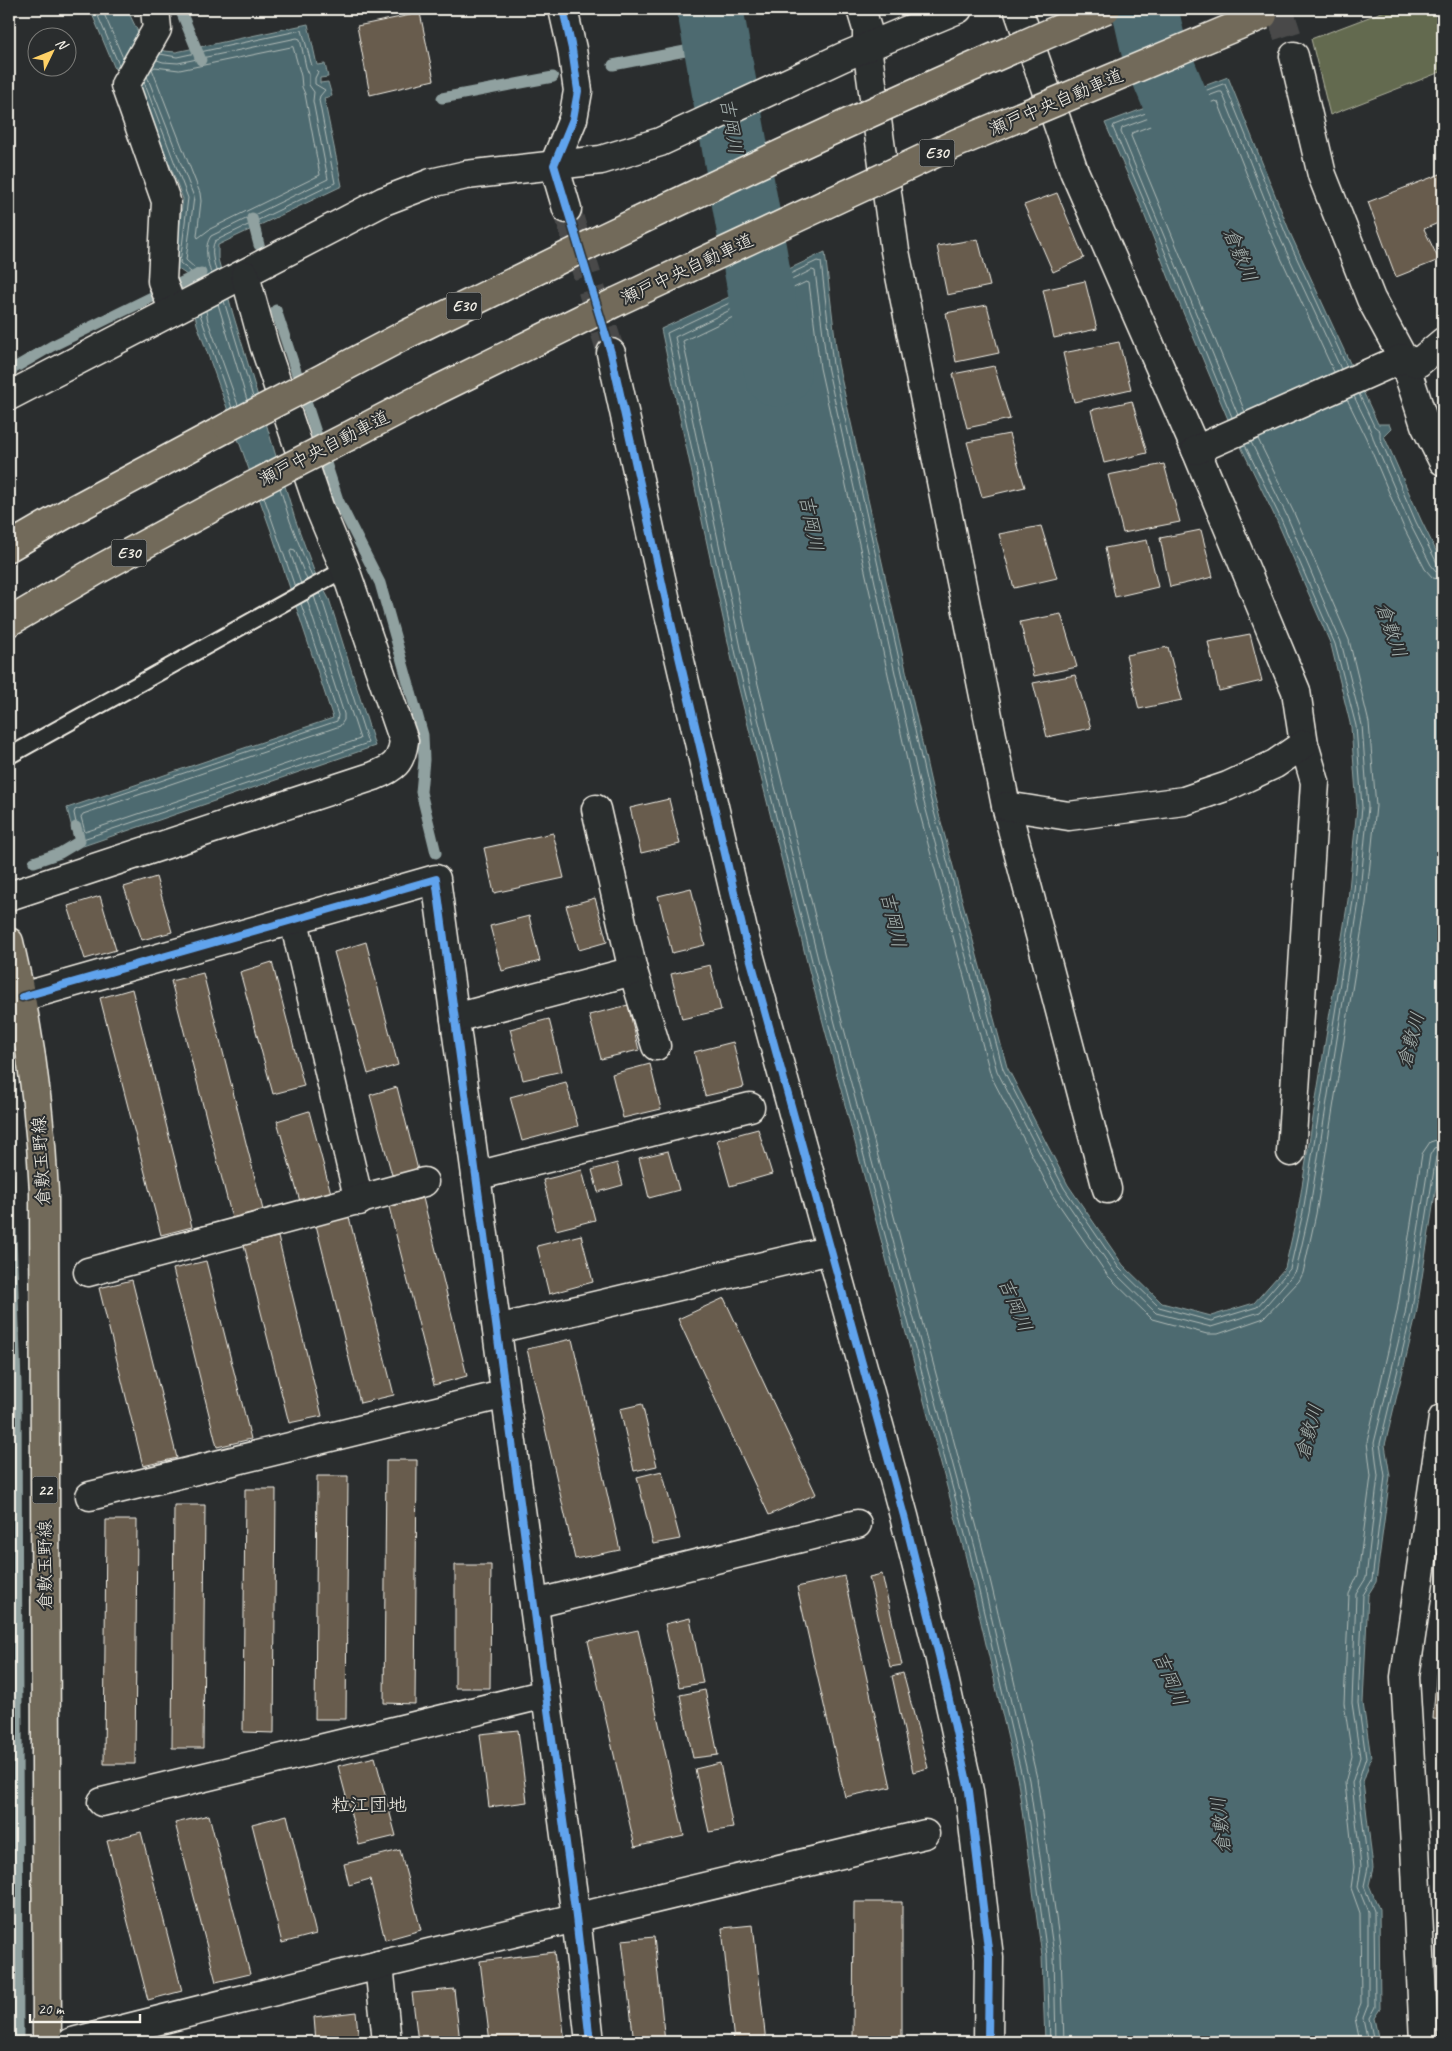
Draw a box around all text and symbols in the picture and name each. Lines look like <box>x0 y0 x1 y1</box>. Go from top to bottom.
north arrow <box>28 28 78 78</box>
text: N <box>52 35 72 54</box>
street label: 瀬戸中央自動車道 <box>985 64 1127 140</box>
water label: 吉岡川 <box>714 96 748 156</box>
road number: E30 <box>920 140 954 167</box>
water label: 倉敷川 <box>1218 224 1262 286</box>
street label: 瀬戸中央自動車道 <box>617 229 757 309</box>
road number: E30 <box>446 292 482 320</box>
street label: 瀬戸中央自動車道 <box>255 406 393 490</box>
water label: 吉岡川 <box>794 493 828 553</box>
road number: E30 <box>112 540 146 566</box>
water label: 倉敷川 <box>1370 599 1412 661</box>
water label: 吉岡川 <box>875 890 911 950</box>
water label: 倉敷川 <box>1392 1009 1430 1071</box>
street label: 倉敷玉野線 <box>28 1115 54 1207</box>
water label: 吉岡川 <box>993 1274 1037 1336</box>
water label: 倉敷川 <box>1290 1401 1328 1463</box>
road number: 22 <box>32 1476 58 1504</box>
street label: 倉敷玉野線 <box>34 1520 56 1610</box>
water label: 吉岡川 <box>1148 1648 1192 1710</box>
district label: 粒江団地 <box>331 1793 407 1817</box>
water label: 倉敷川 <box>1206 1795 1236 1855</box>
scale bar <box>30 1991 140 2023</box>
text: 20 m <box>38 2000 65 2019</box>

